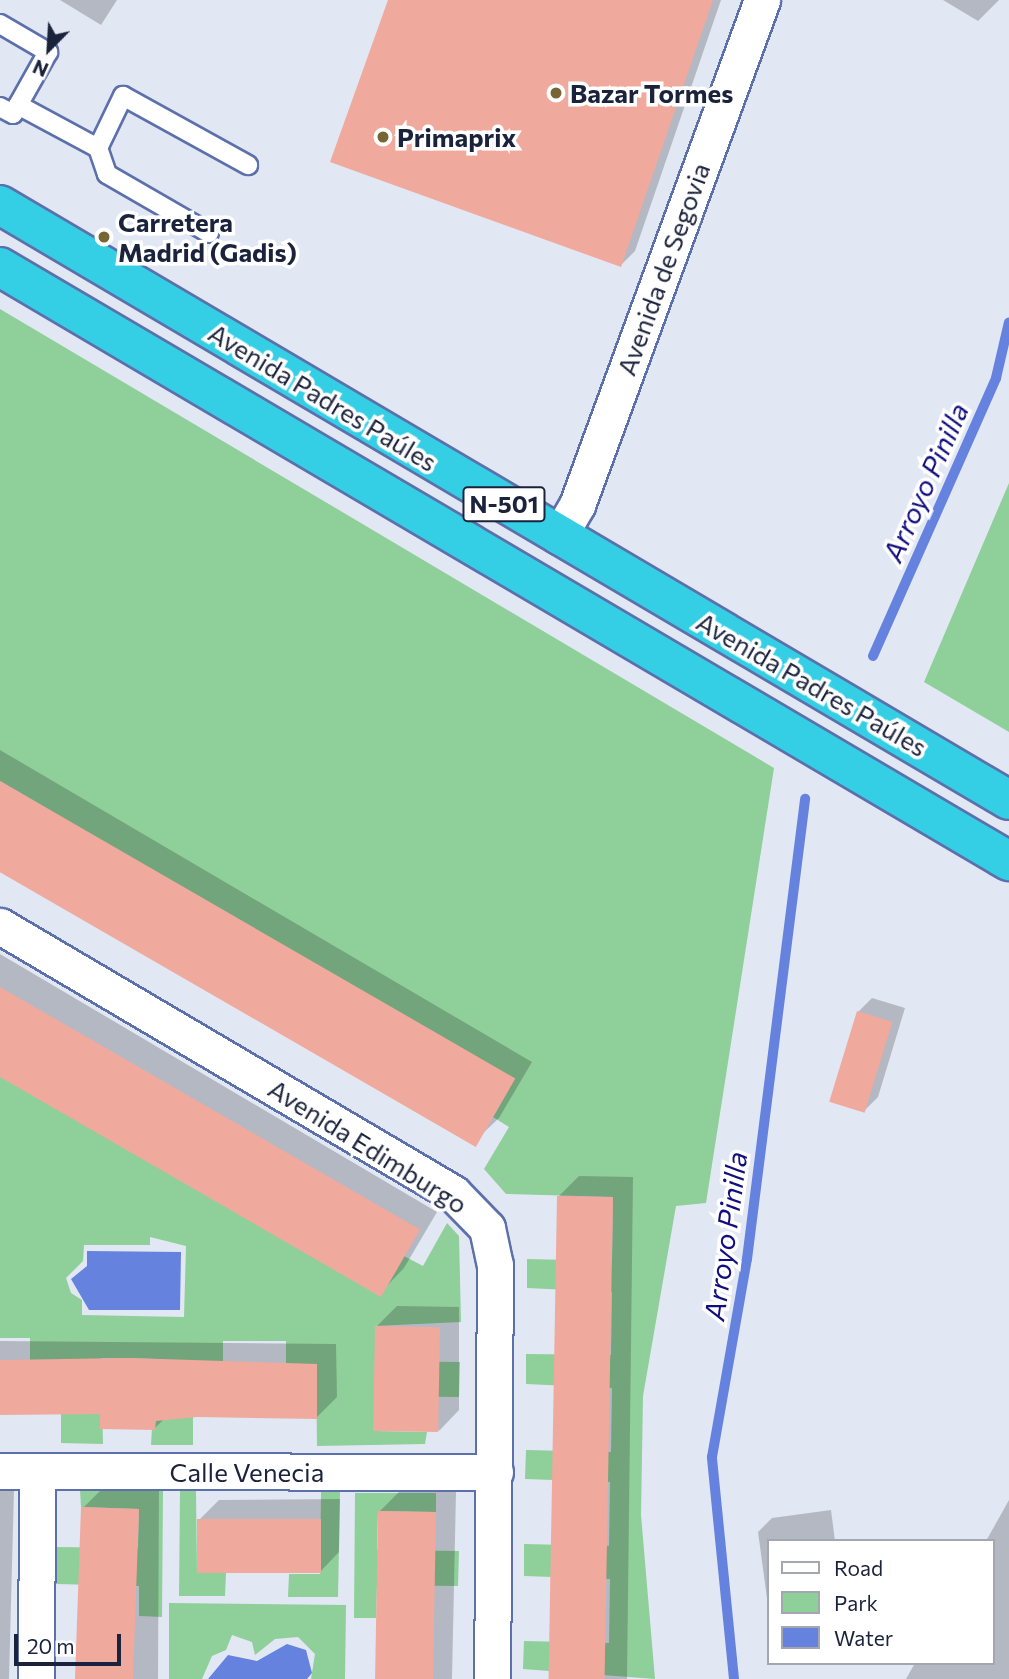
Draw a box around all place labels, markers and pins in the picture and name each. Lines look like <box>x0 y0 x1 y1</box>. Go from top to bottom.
place label: Bazar Tormes <box>570 77 733 109</box>
marker: Bazar Tormes <box>548 85 564 101</box>
place label: Primaprix <box>397 121 516 153</box>
marker: Primaprix <box>375 129 391 145</box>
place label: Carretera Madrid (Gadis) <box>118 206 297 268</box>
marker: Carretera Madrid (Gadis) <box>96 229 112 245</box>

